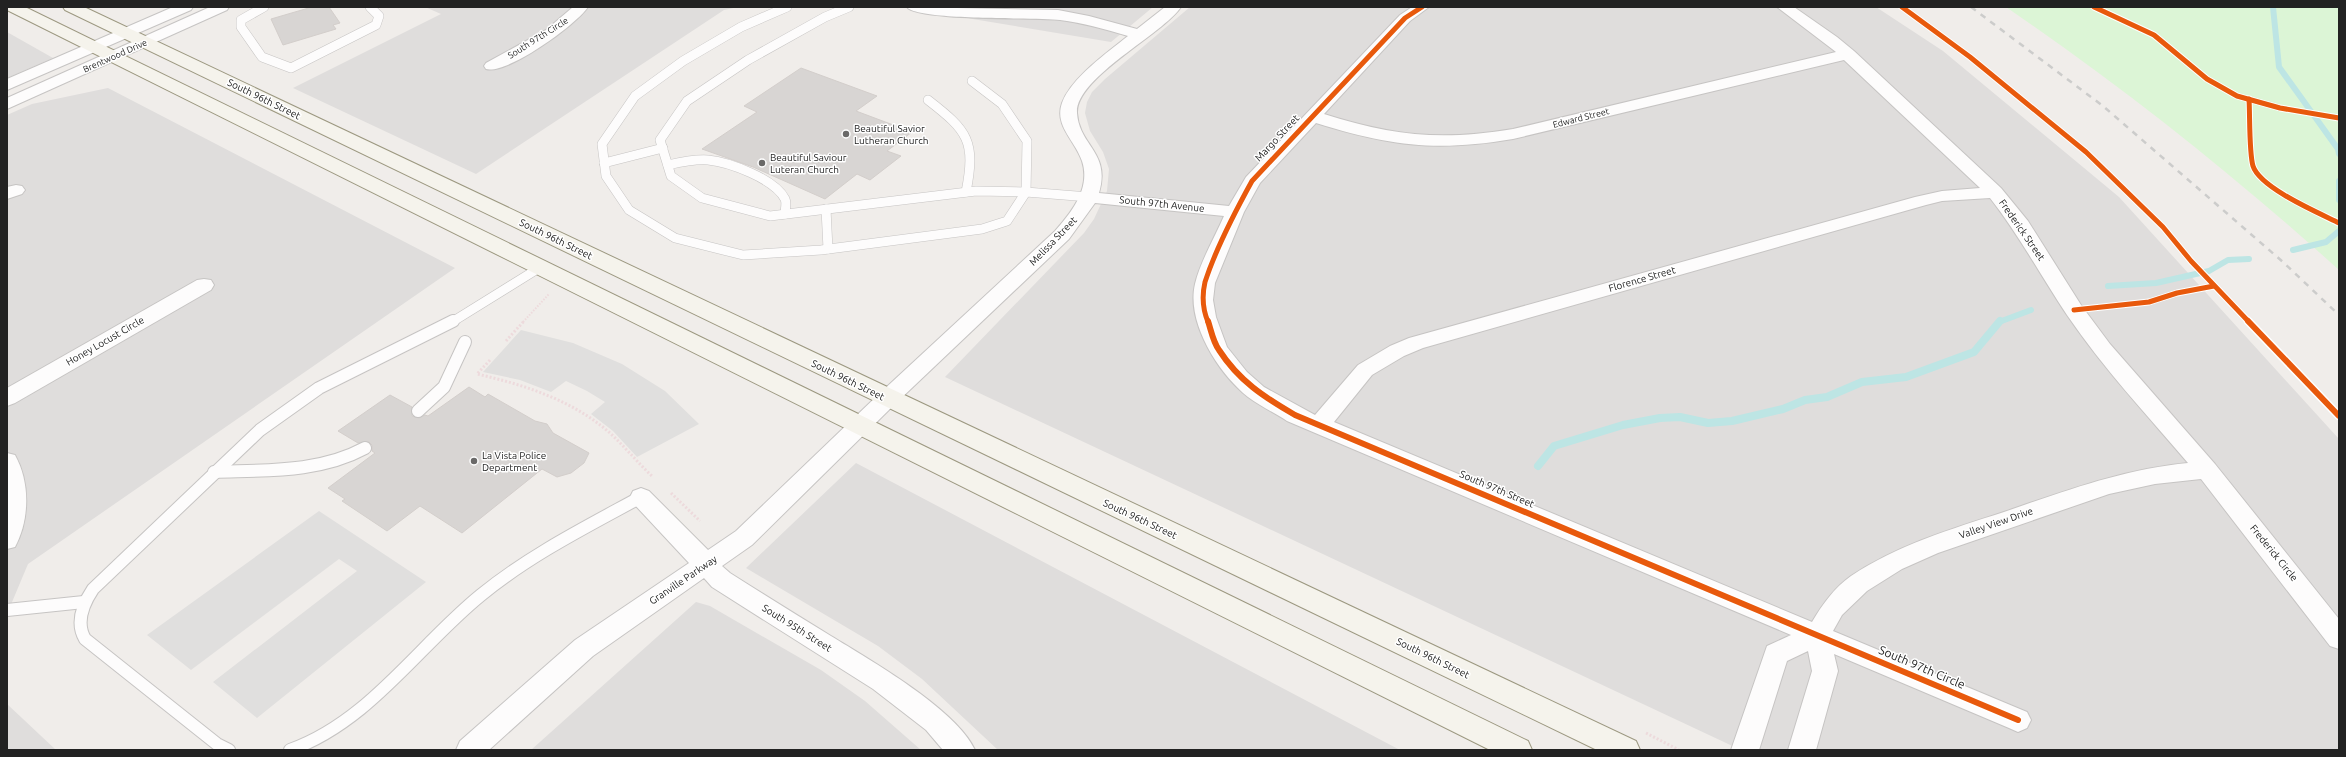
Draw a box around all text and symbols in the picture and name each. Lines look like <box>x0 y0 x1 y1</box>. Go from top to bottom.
street label: South 97th Circle <box>506 15 570 61</box>
street label: Brentwood Drive <box>81 37 149 75</box>
street label: South 96th Street <box>226 77 302 121</box>
street label: Edward Street <box>1552 106 1611 130</box>
street label: Margo Street <box>1253 112 1301 163</box>
place label: Beautiful Savior Lutheran Church <box>854 123 929 146</box>
marker: Beautiful Savior Lutheran Church <box>841 129 851 139</box>
place label: Beautiful Saviour Luteran Church <box>770 152 847 175</box>
marker: Beautiful Saviour Luteran Church <box>757 158 767 168</box>
street label: South 97th Avenue <box>1119 194 1205 214</box>
street label: Frederick Street <box>1997 197 2047 263</box>
street label: Melissa Street <box>1027 214 1079 268</box>
street label: South 96th Street <box>518 217 594 261</box>
street label: Florence Street <box>1607 264 1677 294</box>
street label: Honey Locust Circle <box>64 314 146 368</box>
street label: South 96th Street <box>810 358 886 402</box>
place label: La Vista Police Department <box>482 450 546 473</box>
marker: La Vista Police Department <box>469 456 479 466</box>
street label: South 97th Street <box>1458 468 1536 510</box>
street label: South 96th Street <box>1101 497 1179 541</box>
street label: Valley View Drive <box>1958 505 2034 541</box>
street label: Frederick Circle <box>2248 523 2300 583</box>
street label: Granville Parkway <box>647 553 719 607</box>
street label: South 95th Street <box>760 602 834 654</box>
street label: South 96th Street <box>1395 636 1471 680</box>
street label: South 97th Circle <box>1877 643 1967 691</box>

